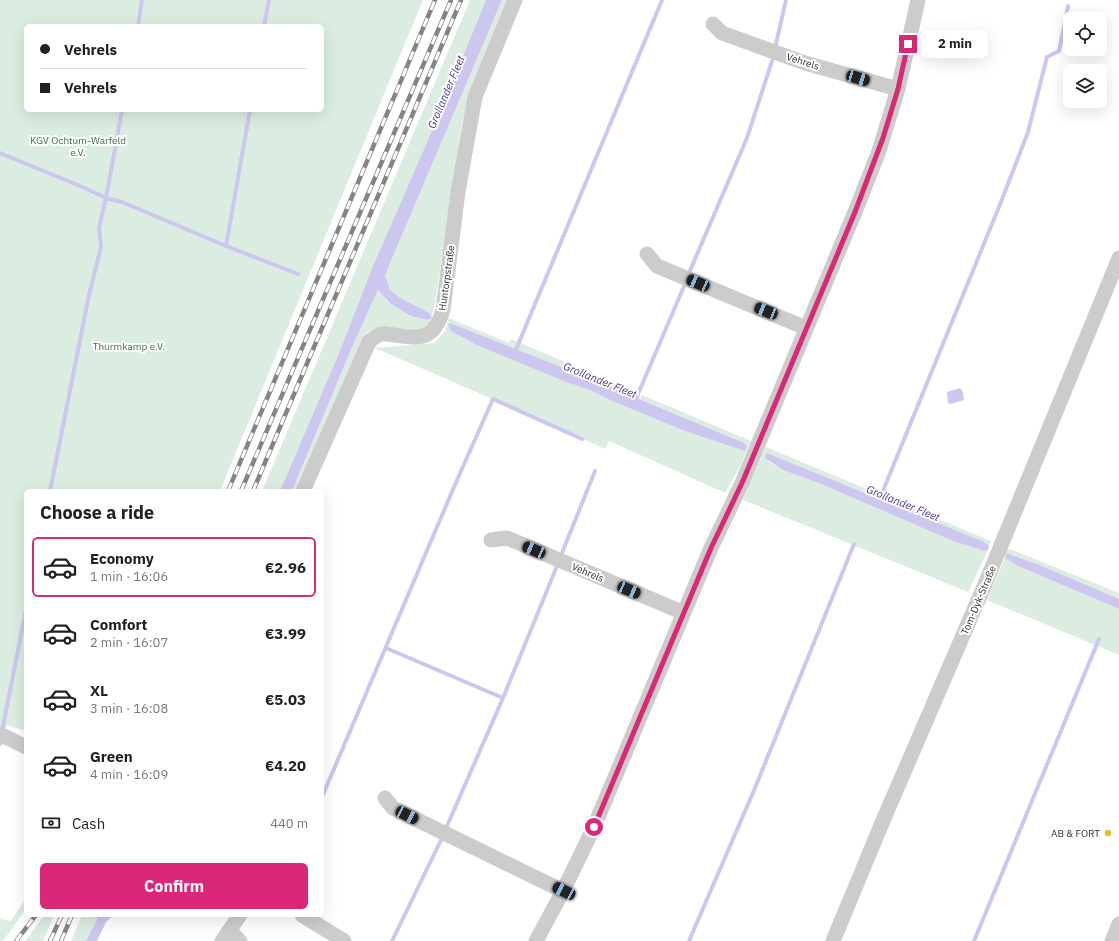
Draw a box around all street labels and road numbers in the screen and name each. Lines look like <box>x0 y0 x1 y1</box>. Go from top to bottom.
street label: Vehrels <box>785 50 821 73</box>
street label: Huntorpstraße <box>435 244 458 312</box>
street label: Vehrels <box>570 560 606 585</box>
street label: Tom-Dyk-Straße <box>958 563 999 637</box>

